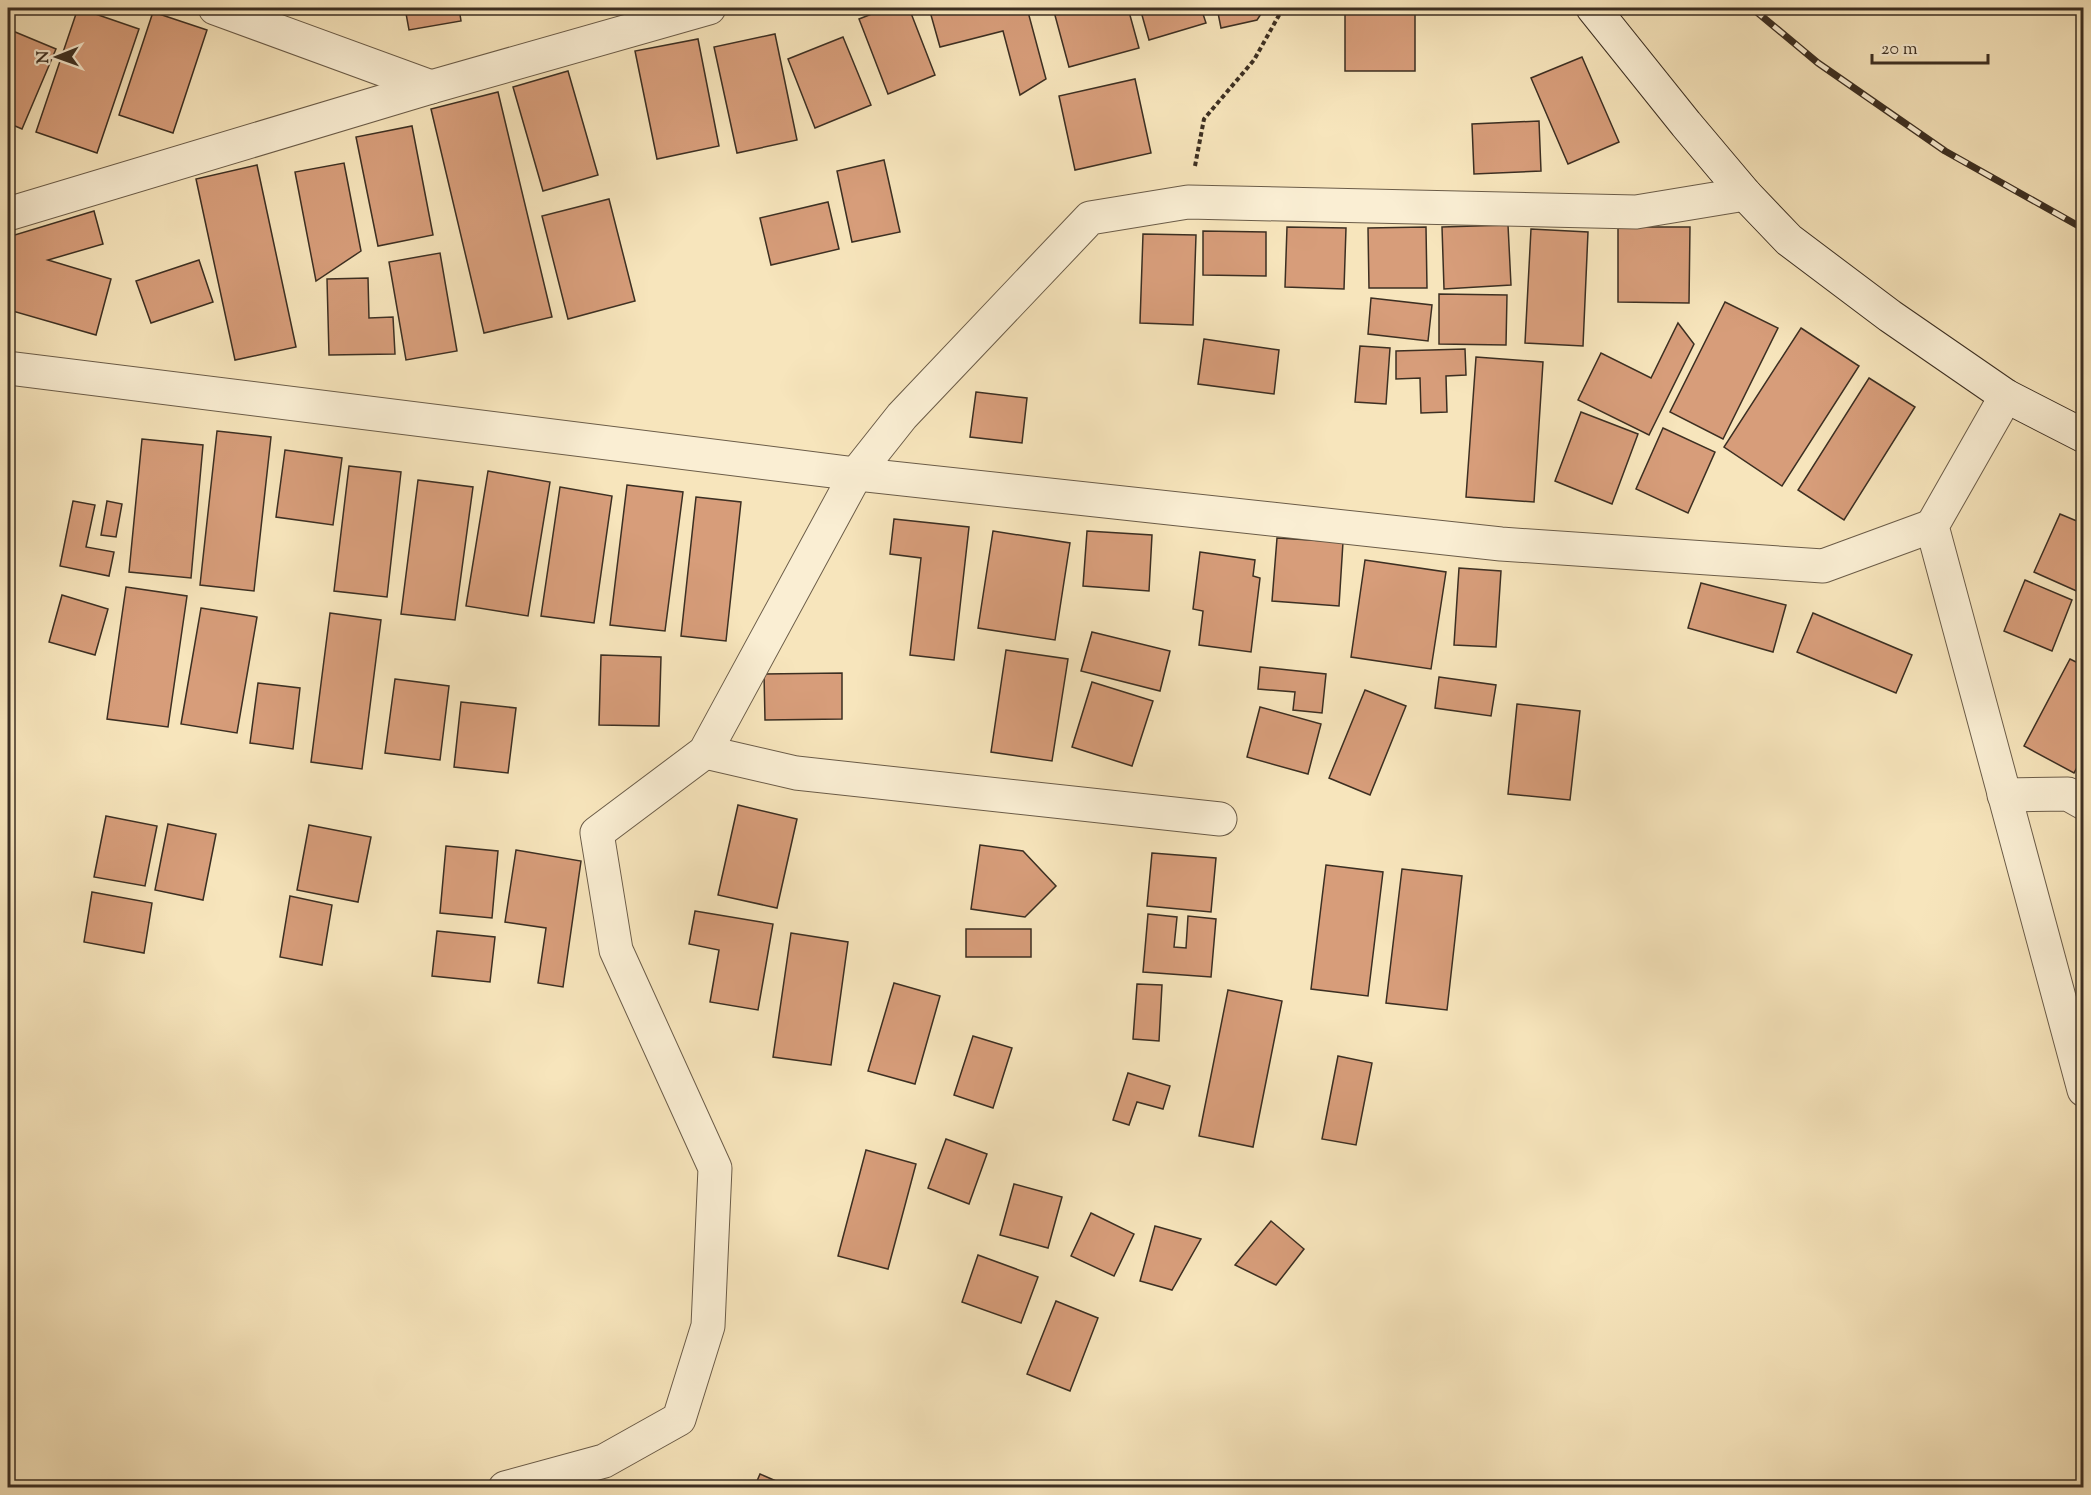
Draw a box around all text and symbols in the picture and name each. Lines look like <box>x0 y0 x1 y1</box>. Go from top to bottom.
north arrow <box>27 27 87 87</box>
scale bar <box>1872 27 1988 65</box>
text: 20 m <box>1881 37 1918 63</box>
text: N <box>33 50 56 64</box>

